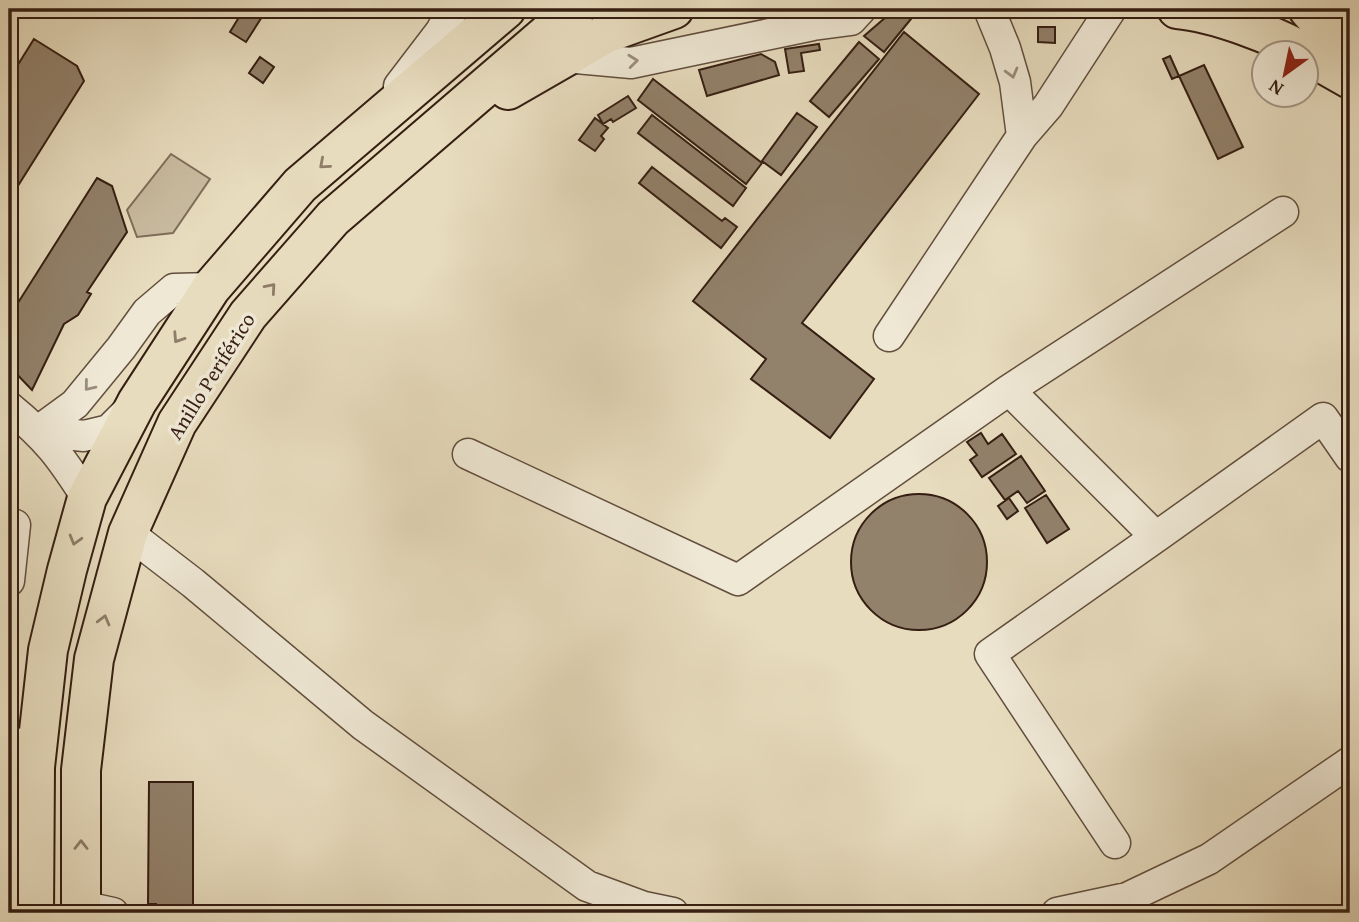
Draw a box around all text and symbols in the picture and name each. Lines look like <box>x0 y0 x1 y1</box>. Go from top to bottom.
north arrow <box>1250 38 1320 108</box>
one-way arrow <box>627 54 639 69</box>
one-way arrow <box>1004 67 1018 79</box>
text: N <box>1263 73 1289 103</box>
one-way arrow <box>319 156 332 169</box>
one-way arrow <box>263 284 275 297</box>
street label: Anillo Periférico <box>160 307 262 445</box>
one-way arrow <box>174 330 187 343</box>
one-way arrow <box>85 378 98 390</box>
one-way arrow <box>69 533 84 545</box>
one-way arrow <box>96 614 110 626</box>
one-way arrow <box>73 839 89 850</box>

